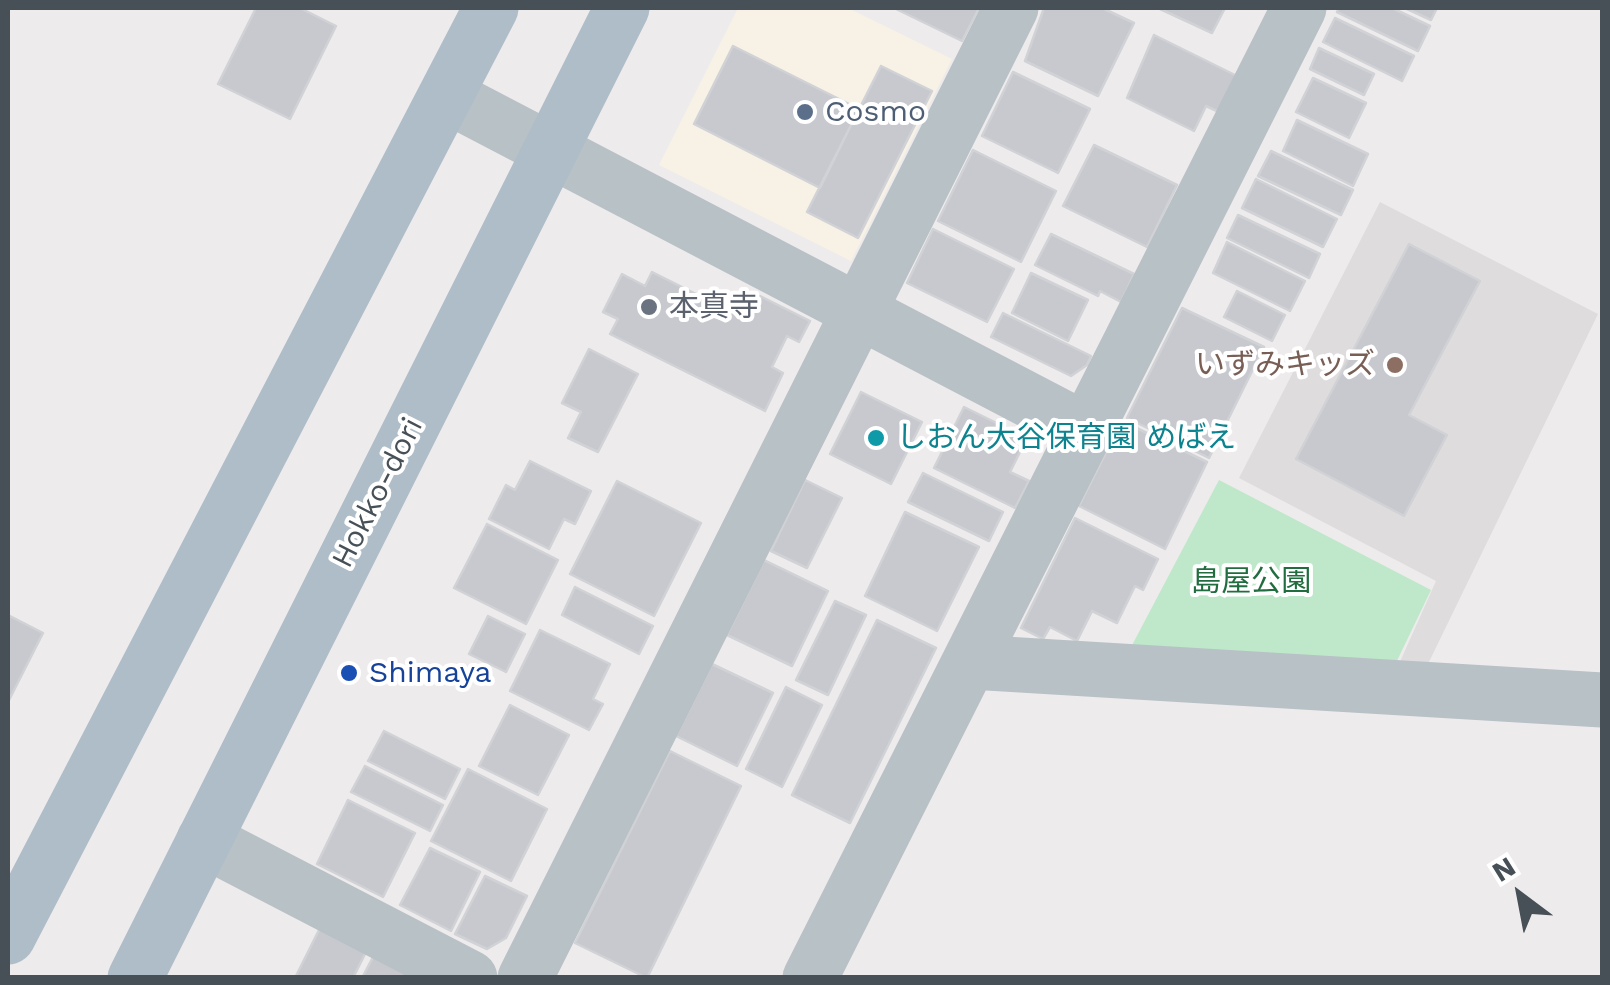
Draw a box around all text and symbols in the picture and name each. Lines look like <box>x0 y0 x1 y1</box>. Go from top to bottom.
place label: Cosmo <box>825 94 926 130</box>
marker: Cosmo <box>794 101 816 123</box>
place label: 本真寺 <box>669 289 759 325</box>
marker: 本真寺 <box>638 296 660 318</box>
place label: いずみキッズ <box>1195 347 1375 383</box>
marker: いずみキッズ <box>1384 354 1406 376</box>
street label: Hokko-dori <box>325 412 431 574</box>
place label: しおん大谷保育園 めばえ <box>896 420 1236 456</box>
marker: しおん大谷保育園 めばえ <box>865 427 887 449</box>
park label: 島屋公園 <box>1191 564 1311 600</box>
place label: Shimaya <box>369 655 492 691</box>
marker: Shimaya <box>338 662 360 684</box>
north arrow <box>1470 845 1570 945</box>
text: N <box>1486 850 1521 889</box>

